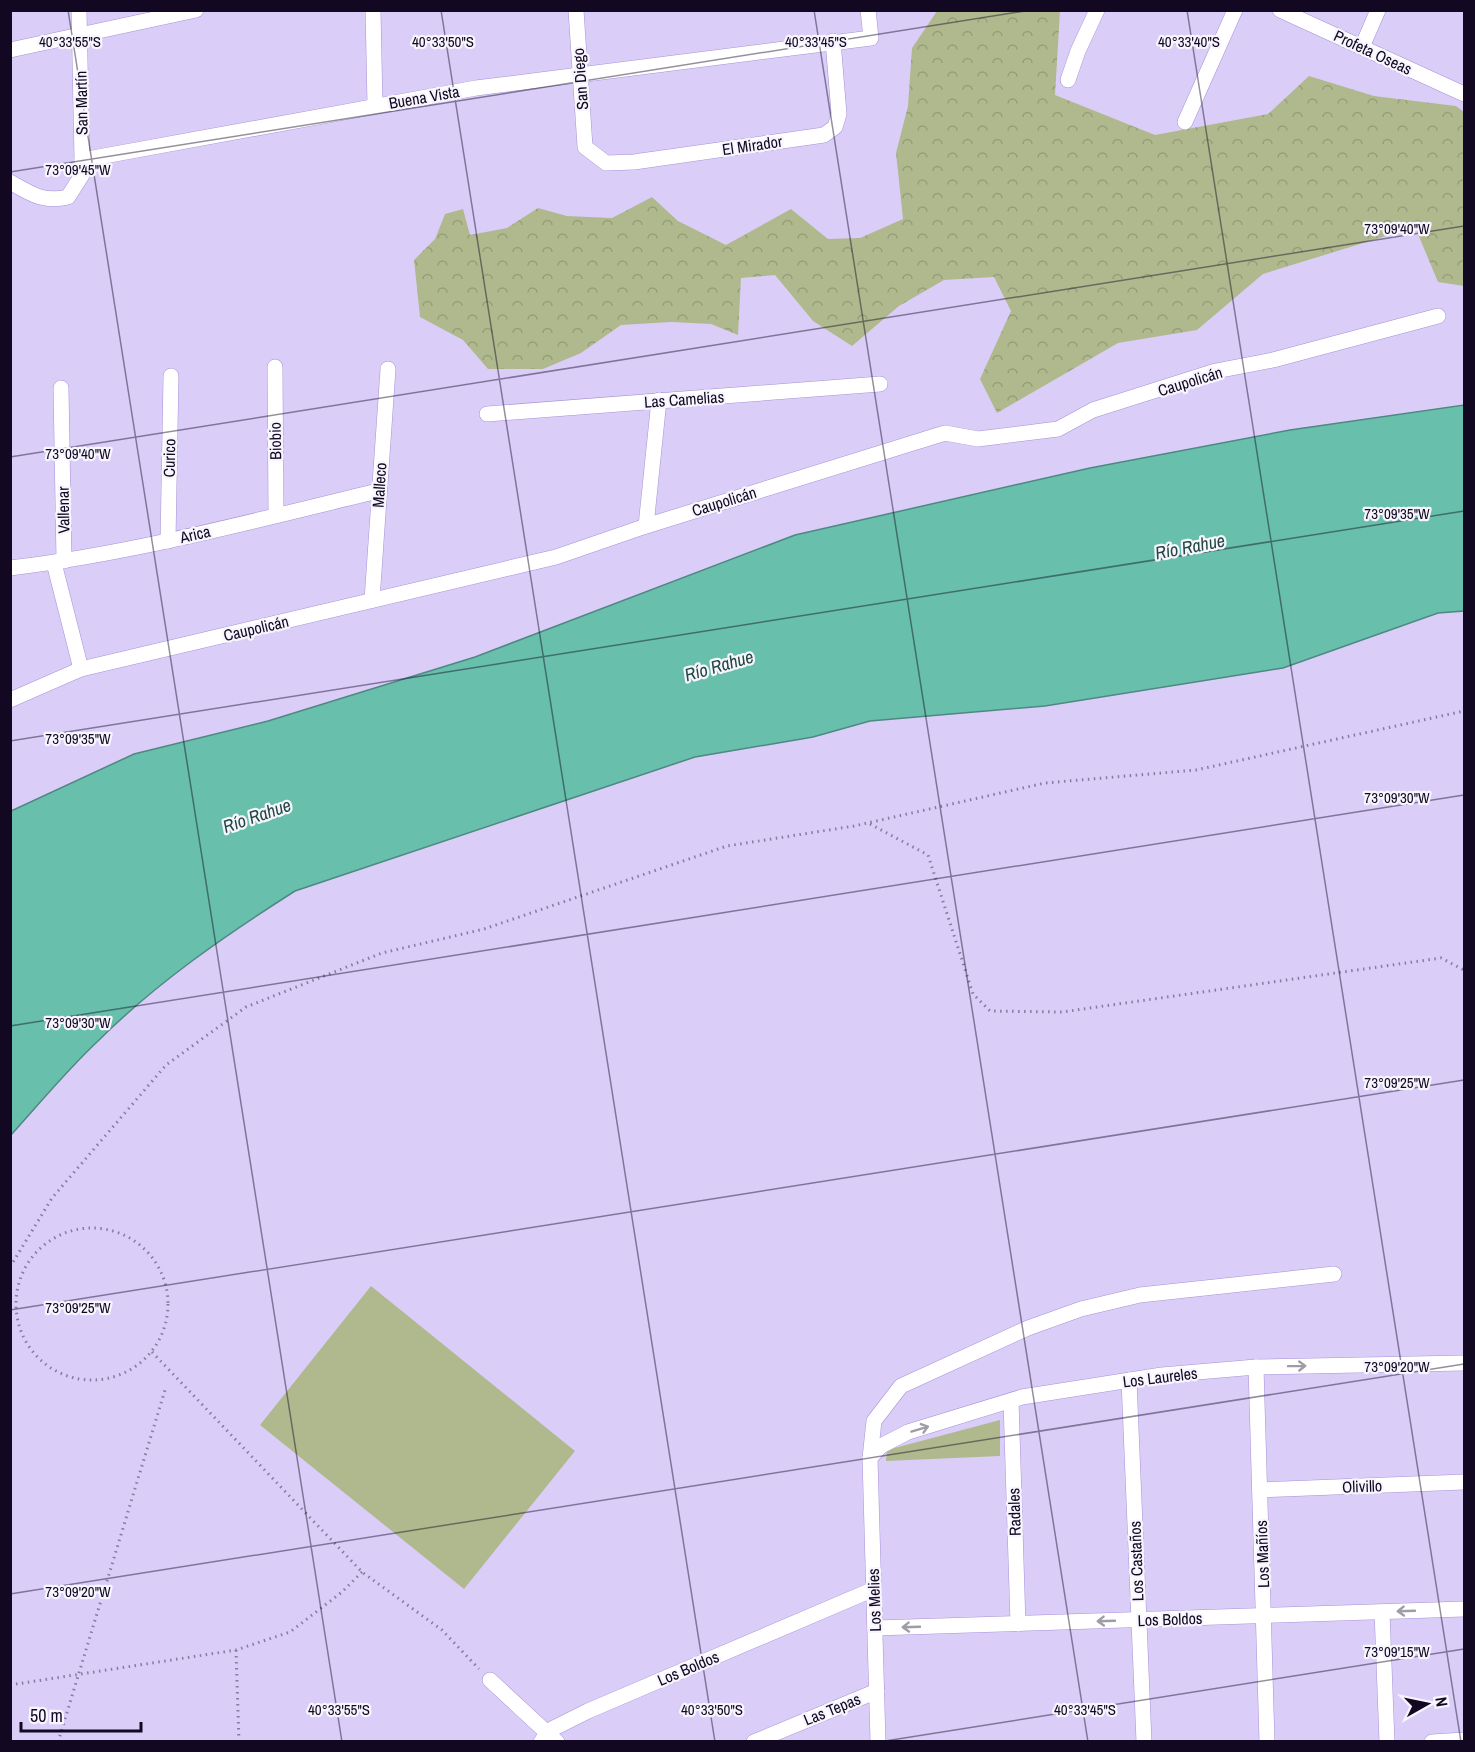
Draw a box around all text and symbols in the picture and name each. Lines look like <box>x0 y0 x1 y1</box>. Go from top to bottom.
street label: Profeta Oseas <box>1330 24 1416 80</box>
text: 40°33'55"S <box>39 31 101 52</box>
text: 40°33'50"S <box>412 31 474 52</box>
text: 40°33'45"S <box>785 31 847 52</box>
text: 40°33'40"S <box>1158 31 1220 52</box>
street label: San Diego <box>567 47 593 111</box>
street label: San Martín <box>69 71 93 135</box>
street label: Buena Vista <box>387 80 462 114</box>
street label: El Mirador <box>721 130 784 160</box>
text: 73°09'45"W <box>45 159 111 180</box>
text: 73°09'40"W <box>1364 218 1430 239</box>
street label: Caupolicán <box>1155 361 1225 401</box>
street label: Las Camelias <box>643 385 725 413</box>
street label: Biobio <box>264 422 286 460</box>
street label: Curico <box>158 438 180 478</box>
text: 73°09'40"W <box>45 443 111 464</box>
street label: Malleco <box>366 462 392 508</box>
street label: Caupolicán <box>689 481 759 521</box>
street label: Vallenar <box>52 486 74 534</box>
text: 73°09'35"W <box>1364 503 1430 524</box>
street label: Arica <box>177 520 213 548</box>
water label: Río Rahue <box>1153 528 1227 566</box>
street label: Caupolicán <box>221 610 291 646</box>
water label: Río Rahue <box>682 644 756 687</box>
text: 73°09'35"W <box>45 728 111 749</box>
text: 73°09'30"W <box>1364 787 1430 808</box>
water label: Río Rahue <box>219 792 294 839</box>
text: 73°09'30"W <box>45 1012 111 1033</box>
text: 73°09'25"W <box>1364 1072 1430 1093</box>
text: 73°09'25"W <box>45 1297 111 1318</box>
text: 73°09'20"W <box>1364 1356 1430 1377</box>
one-way arrow <box>1286 1361 1306 1372</box>
street label: Los Laureles <box>1121 1362 1199 1392</box>
one-way arrow <box>910 1423 929 1434</box>
street label: Olivillo <box>1342 1474 1382 1498</box>
street label: Radales <box>1002 1488 1026 1536</box>
street label: Los Mañíos <box>1250 1520 1274 1588</box>
street label: Los Castaños <box>1124 1521 1148 1601</box>
street label: Los Melies <box>862 1568 886 1632</box>
text: 73°09'20"W <box>45 1581 111 1602</box>
one-way arrow <box>1397 1606 1417 1617</box>
street label: Los Boldos <box>1137 1607 1203 1631</box>
one-way arrow <box>1097 1615 1117 1627</box>
one-way arrow <box>902 1622 922 1633</box>
text: 73°09'15"W <box>1364 1641 1430 1662</box>
street label: Los Boldos <box>654 1645 722 1691</box>
north arrow <box>1397 1674 1457 1734</box>
street label: Las Tepas <box>800 1688 864 1730</box>
scale bar <box>21 1695 141 1733</box>
text: N <box>1430 1695 1453 1708</box>
text: 40°33'55"S <box>308 1699 370 1720</box>
text: 40°33'50"S <box>681 1699 743 1720</box>
text: 40°33'45"S <box>1054 1699 1116 1720</box>
text: 50 m <box>30 1703 63 1728</box>

